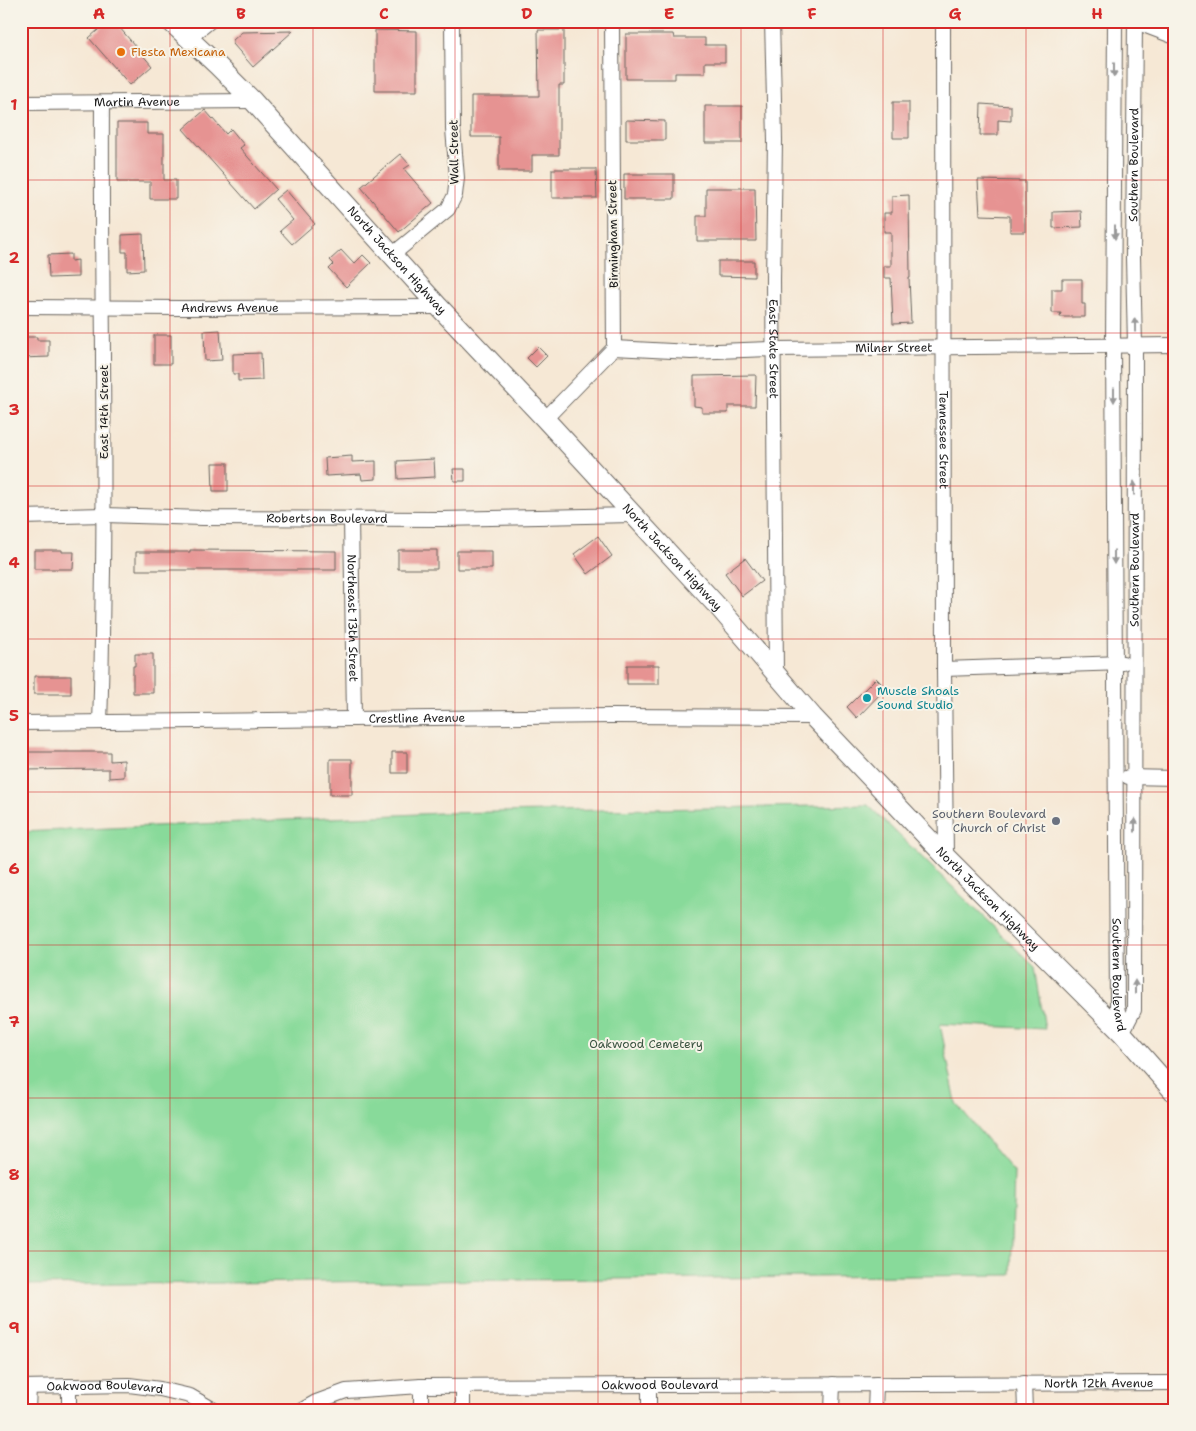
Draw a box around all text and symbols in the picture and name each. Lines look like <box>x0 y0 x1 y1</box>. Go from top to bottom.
text: A <box>93 3 105 24</box>
text: B <box>236 3 246 24</box>
text: C <box>379 3 389 24</box>
text: D <box>521 3 533 24</box>
text: E <box>664 3 674 24</box>
text: F <box>807 3 817 24</box>
text: G <box>949 3 962 24</box>
text: H <box>1091 3 1103 24</box>
place label: Fiesta Mexicana <box>131 44 226 60</box>
marker: Fiesta Mexicana <box>115 46 127 58</box>
one-way arrow <box>1110 62 1118 78</box>
text: 1 <box>10 94 18 115</box>
street label: Martin Avenue <box>94 94 180 110</box>
street label: Southern Boulevard <box>1125 107 1142 222</box>
street label: Wall Street <box>445 119 463 185</box>
street label: Birmingham Street <box>604 180 622 288</box>
street label: North Jackson Highway <box>344 203 450 318</box>
one-way arrow <box>1111 225 1119 241</box>
text: 2 <box>8 247 20 268</box>
street label: East State Street <box>765 299 782 399</box>
street label: Andrews Avenue <box>181 300 279 316</box>
one-way arrow <box>1131 317 1139 333</box>
street label: Milner Street <box>855 339 933 356</box>
street label: East 14th Street <box>96 365 112 459</box>
one-way arrow <box>1110 387 1118 403</box>
street label: Tennessee Street <box>936 391 952 489</box>
text: 3 <box>8 399 20 420</box>
one-way arrow <box>1130 479 1138 495</box>
street label: North Jackson Highway <box>619 500 726 614</box>
street label: Robertson Boulevard <box>266 510 388 527</box>
street label: Southern Boulevard <box>1127 513 1143 627</box>
one-way arrow <box>1110 550 1118 566</box>
text: 4 <box>8 552 20 573</box>
street label: Northeast 13th Street <box>344 554 361 682</box>
place label: Muscle Shoals Sound Studio <box>877 683 959 713</box>
marker: Muscle Shoals Sound Studio <box>861 692 873 704</box>
text: 5 <box>9 705 19 726</box>
street label: Crestline Avenue <box>369 710 466 727</box>
place label: Southern Boulevard Church of Christ <box>932 806 1046 836</box>
marker: Southern Boulevard Church of Christ <box>1050 815 1062 827</box>
one-way arrow <box>1131 817 1139 833</box>
street label: North Jackson Highway <box>932 843 1043 954</box>
text: 6 <box>8 858 20 879</box>
street label: Southern Boulevard <box>1108 918 1130 1033</box>
one-way arrow <box>1131 979 1139 995</box>
text: 7 <box>8 1011 20 1032</box>
park label: Oakwood Cemetery <box>589 1036 703 1052</box>
text: 8 <box>8 1164 20 1185</box>
text: 9 <box>8 1317 20 1338</box>
street label: North 12th Avenue <box>1044 1375 1154 1392</box>
street label: Oakwood Boulevard <box>46 1377 165 1397</box>
street label: Oakwood Boulevard <box>601 1377 719 1393</box>

